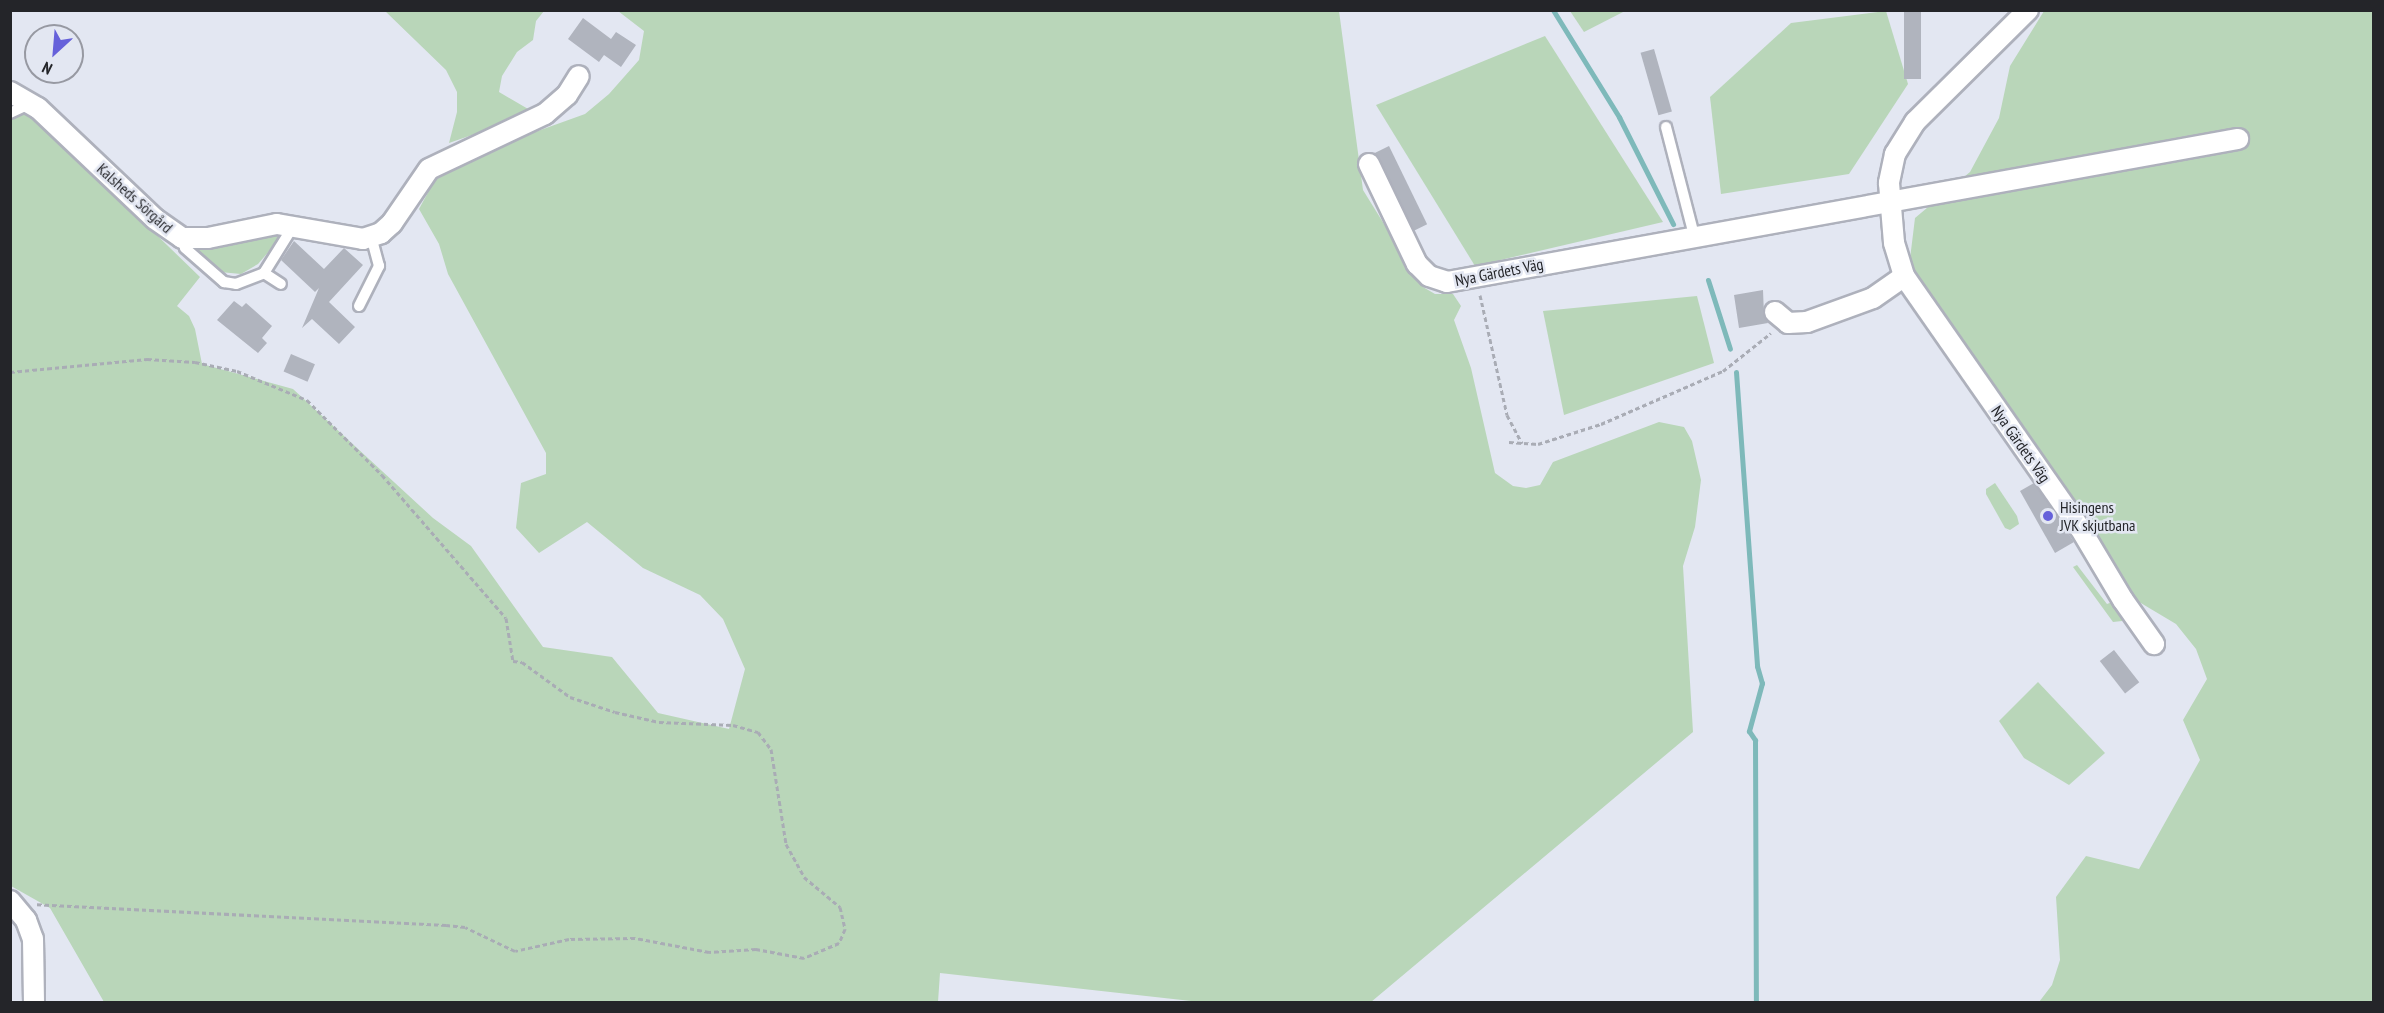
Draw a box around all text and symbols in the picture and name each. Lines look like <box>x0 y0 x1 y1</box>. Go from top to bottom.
north arrow <box>24 24 84 84</box>
text: N <box>39 58 55 79</box>
street label: Kalsheds Sörgård <box>93 159 177 237</box>
street label: Nya Gärdets Väg <box>1453 254 1545 290</box>
street label: Nya Gärdets Väg <box>1987 402 2055 486</box>
place label: Hisingens JVK skjutbana <box>2060 497 2136 535</box>
marker: Hisingens JVK skjutbana <box>2041 509 2055 523</box>

